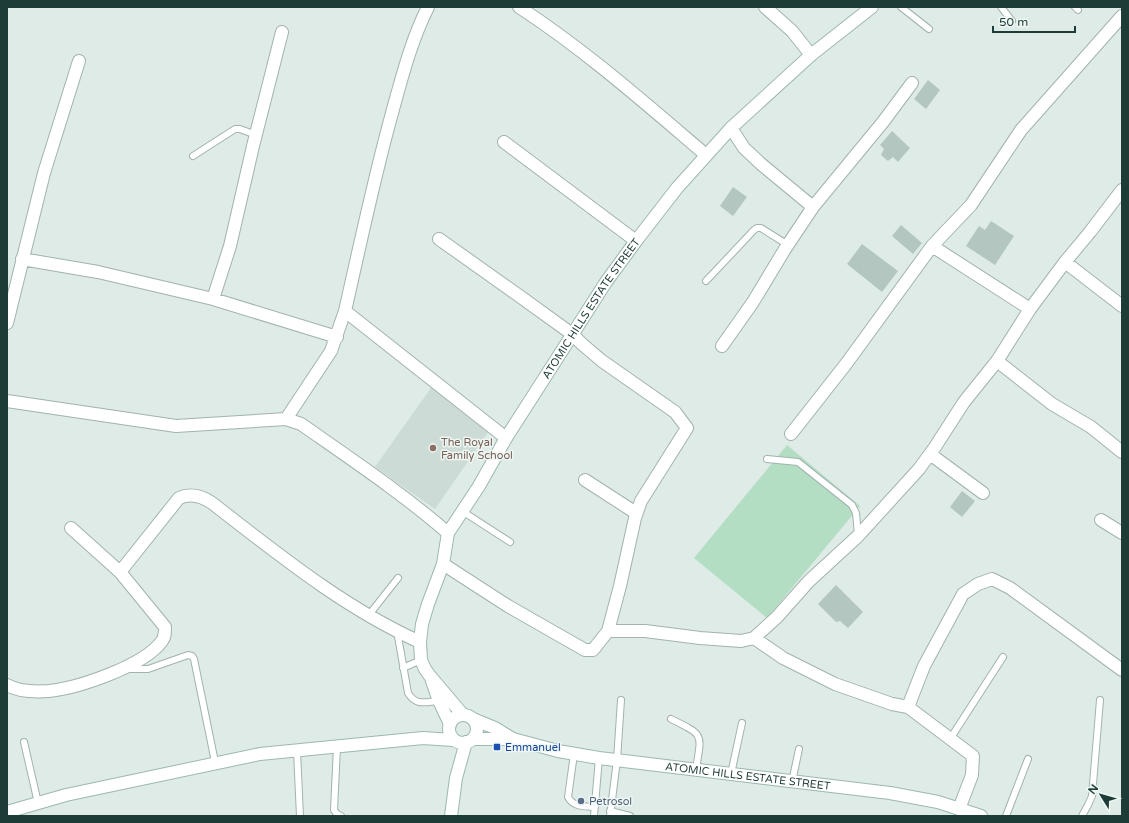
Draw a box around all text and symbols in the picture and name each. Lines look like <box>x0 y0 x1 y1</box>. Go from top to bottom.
scale bar <box>993 8 1075 34</box>
text: 50 m <box>999 15 1028 29</box>
street label: ATOMIC HILLS ESTATE STREET <box>540 236 643 381</box>
place label: The Royal Family School <box>441 436 513 462</box>
marker: The Royal Family School <box>428 443 438 453</box>
place label: Emmanuel <box>505 741 561 754</box>
marker: Emmanuel <box>492 742 502 752</box>
street label: ATOMIC HILLS ESTATE STREET <box>665 760 831 793</box>
north arrow <box>1081 775 1121 815</box>
text: N <box>1086 782 1101 797</box>
place label: Petrosol <box>589 795 632 808</box>
marker: Petrosol <box>576 796 586 806</box>

